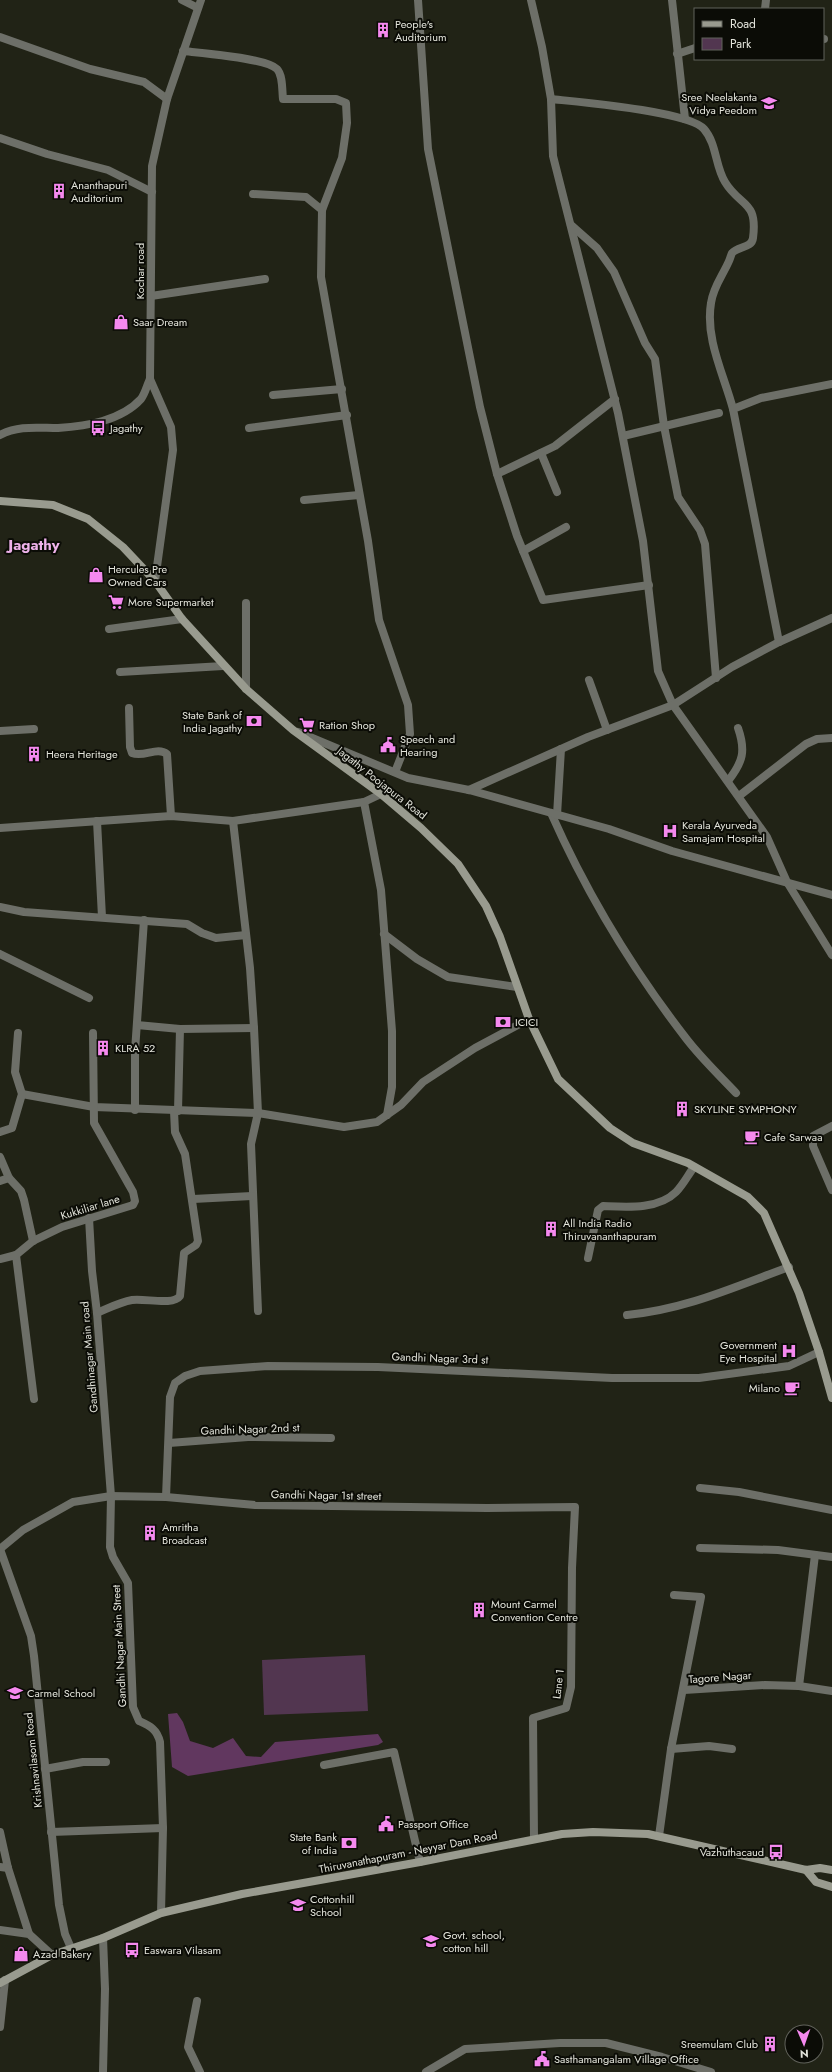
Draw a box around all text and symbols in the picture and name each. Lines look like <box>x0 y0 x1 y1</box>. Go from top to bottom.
legend <box>694 8 824 60</box>
text: Road <box>730 15 756 33</box>
place label: People's Auditorium <box>395 16 447 45</box>
building icon: People's Auditorium <box>374 21 392 39</box>
text: Park <box>730 35 752 53</box>
place label: Sree Neelakanta Vidya Peedom <box>681 89 757 118</box>
school or university icon: Sree Neelakanta Vidya Peedom <box>760 94 778 112</box>
place label: Ananthapuri Auditorium <box>71 177 128 206</box>
building icon: Ananthapuri Auditorium <box>50 182 68 200</box>
street label: Kochar road <box>132 243 148 299</box>
shop icon: Saar Dream <box>112 313 130 331</box>
place label: Saar Dream <box>133 314 187 330</box>
bus stop icon: Jagathy <box>89 419 107 437</box>
place label: Jagathy <box>108 420 143 436</box>
district label: Jagathy <box>5 534 60 556</box>
place label: Hercules Pre Owned Cars <box>108 561 168 590</box>
shop icon: Hercules Pre Owned Cars <box>87 566 105 584</box>
supermarket icon: More Supermarket <box>107 593 125 611</box>
place label: More Supermarket <box>128 594 214 610</box>
place label: State Bank of India Jagathy <box>182 707 243 736</box>
bank icon: State Bank of India Jagathy <box>245 712 263 730</box>
supermarket icon: Ration Shop <box>298 716 316 734</box>
place label: Ration Shop <box>319 717 375 733</box>
place label: Speech and Hearing <box>400 731 455 760</box>
public building icon: Speech and Hearing <box>379 736 397 754</box>
street label: Jagathy Poojapura Road <box>332 742 430 823</box>
building icon: Heera Heritage <box>25 745 43 763</box>
place label: Heera Heritage <box>46 746 118 762</box>
place label: Kerala Ayurveda Samajam Hospital <box>682 817 765 846</box>
hospital icon: Kerala Ayurveda Samajam Hospital <box>661 822 679 840</box>
bank icon: ICICI <box>494 1013 512 1031</box>
place label: ICICI <box>515 1014 538 1030</box>
building icon: KLRA 52 <box>94 1039 112 1057</box>
place label: KLRA 52 <box>115 1040 155 1056</box>
building icon: SKYLINE SYMPHONY <box>673 1100 691 1118</box>
place label: SKYLINE SYMPHONY <box>694 1101 797 1117</box>
cafe icon: Cafe Sarwaa <box>743 1128 761 1146</box>
place label: Cafe Sarwaa <box>764 1129 822 1145</box>
street label: Kukkiliar lane <box>58 1190 122 1224</box>
place label: All India Radio Thiruvananthapuram <box>563 1215 657 1244</box>
building icon: All India Radio Thiruvananthapuram <box>542 1220 560 1238</box>
street label: Gandhinagar Main road <box>76 1301 102 1413</box>
place label: Government Eye Hospital <box>719 1337 777 1366</box>
hospital icon: Government Eye Hospital <box>780 1342 798 1360</box>
street label: Gandhi Nagar 3rd st <box>391 1348 489 1368</box>
cafe icon: Milano <box>783 1379 801 1397</box>
place label: Milano <box>749 1380 780 1396</box>
street label: Gandhi Nagar 2nd st <box>200 1419 300 1439</box>
street label: Gandhi Nagar 1st street <box>271 1486 382 1504</box>
place label: Amritha Broadcast <box>162 1519 207 1548</box>
building icon: Amritha Broadcast <box>141 1524 159 1542</box>
street label: Gandhi Nagar Main Street <box>108 1584 130 1708</box>
place label: Mount Carmel Convention Centre <box>491 1596 578 1625</box>
building icon: Mount Carmel Convention Centre <box>470 1601 488 1619</box>
street label: Tagore Nagar <box>688 1667 752 1687</box>
street label: Lane 1 <box>548 1668 568 1700</box>
school or university icon: Carmel School <box>6 1684 24 1702</box>
place label: Carmel School <box>27 1685 95 1701</box>
street label: Krishnavilasom Road <box>20 1712 46 1808</box>
public building icon: Passport Office <box>377 1815 395 1833</box>
place label: Passport Office <box>398 1816 469 1832</box>
street label: Thiruvanathapuram - Neyyar Dam Road <box>317 1827 499 1877</box>
place label: State Bank of India <box>289 1829 337 1858</box>
bank icon: State Bank of India <box>340 1834 358 1852</box>
bus stop icon: Vazhuthacaud <box>767 1843 785 1861</box>
place label: Vazhuthacaud <box>700 1844 764 1860</box>
place label: Cottonhill School <box>310 1891 354 1920</box>
school or university icon: Cottonhill School <box>289 1896 307 1914</box>
place label: Govt. school, cotton hill <box>443 1927 505 1956</box>
school or university icon: Govt. school, cotton hill <box>422 1932 440 1950</box>
bus stop icon: Easwara Vilasam <box>123 1941 141 1959</box>
place label: Easwara Vilasam <box>144 1942 221 1958</box>
shop icon: Azad Bakery <box>12 1945 30 1963</box>
place label: Azad Bakery <box>33 1946 92 1962</box>
north arrow <box>784 2024 824 2064</box>
building icon: Sreemulam Club <box>761 2035 779 2053</box>
place label: Sreemulam Club <box>681 2036 758 2052</box>
text: N <box>800 2046 809 2062</box>
public building icon: Sasthamangalam Village Office <box>533 2050 551 2068</box>
place label: Sasthamangalam Village Office <box>554 2051 699 2067</box>

